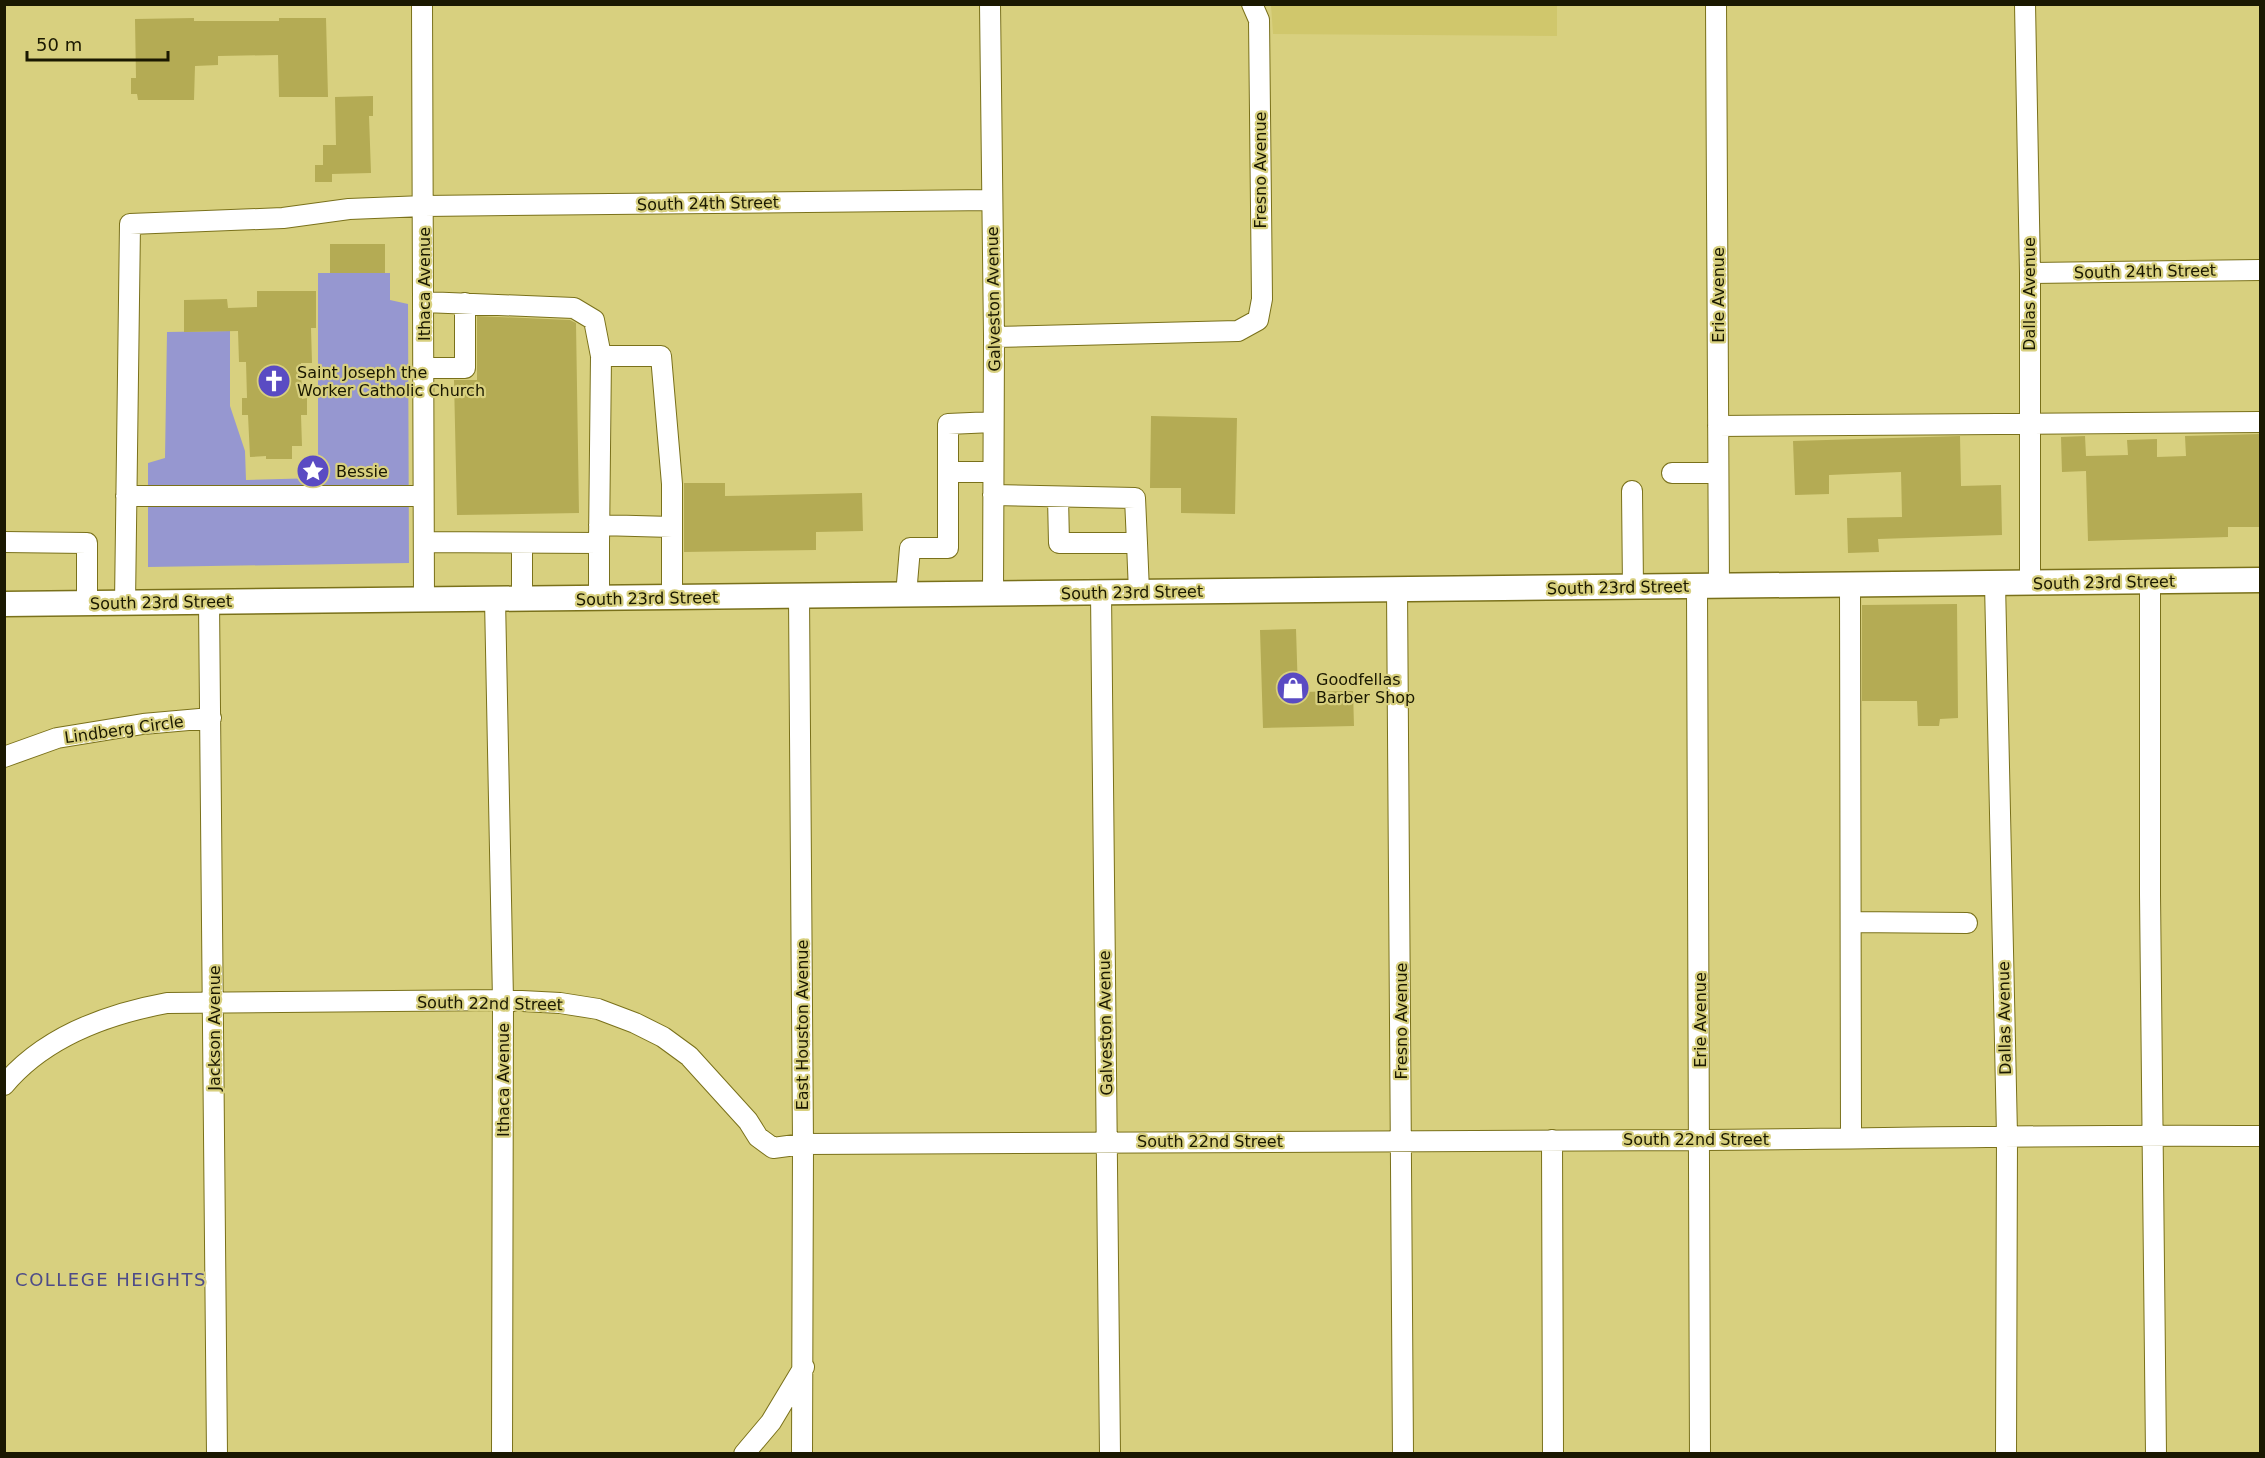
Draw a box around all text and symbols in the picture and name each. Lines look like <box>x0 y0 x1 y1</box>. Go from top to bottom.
scale bar <box>27 24 168 62</box>
text: 50 m <box>36 34 82 55</box>
street label: Fresno Avenue <box>1251 112 1270 228</box>
street label: South 24th Street <box>637 193 779 214</box>
street label: Galveston Avenue <box>983 226 1004 372</box>
street label: Ithaca Avenue <box>415 227 434 341</box>
street label: Dallas Avenue <box>2020 237 2039 351</box>
street label: Erie Avenue <box>1709 247 1728 343</box>
street label: South 24th Street <box>2074 261 2216 282</box>
church icon: Saint Joseph the Worker Catholic Church <box>256 363 292 399</box>
place label: Saint Joseph the Worker Catholic Church <box>297 363 485 400</box>
place icon: Bessie <box>295 453 331 489</box>
place label: Bessie <box>336 462 388 481</box>
street label: South 23rd Street <box>2033 572 2175 593</box>
street label: South 23rd Street <box>1547 577 1689 598</box>
street label: South 23rd Street <box>1061 582 1203 603</box>
street label: South 23rd Street <box>576 588 718 609</box>
street label: South 23rd Street <box>90 592 232 613</box>
shop icon: Goodfellas Barber Shop <box>1275 670 1311 706</box>
place label: Goodfellas Barber Shop <box>1316 670 1415 707</box>
street label: Lindberg Circle <box>63 712 185 747</box>
street label: East Houston Avenue <box>793 940 812 1110</box>
street label: Galveston Avenue <box>1095 950 1116 1096</box>
street label: Dallas Avenue <box>1994 961 2015 1075</box>
street label: Fresno Avenue <box>1392 963 1411 1079</box>
street label: Jackson Avenue <box>205 965 224 1092</box>
street label: Erie Avenue <box>1691 972 1710 1068</box>
street label: South 22nd Street <box>417 993 563 1014</box>
street label: Ithaca Avenue <box>494 1023 513 1137</box>
street label: South 22nd Street <box>1623 1130 1769 1149</box>
street label: South 22nd Street <box>1137 1132 1283 1151</box>
district label: COLLEGE HEIGHTS <box>15 1269 207 1290</box>

